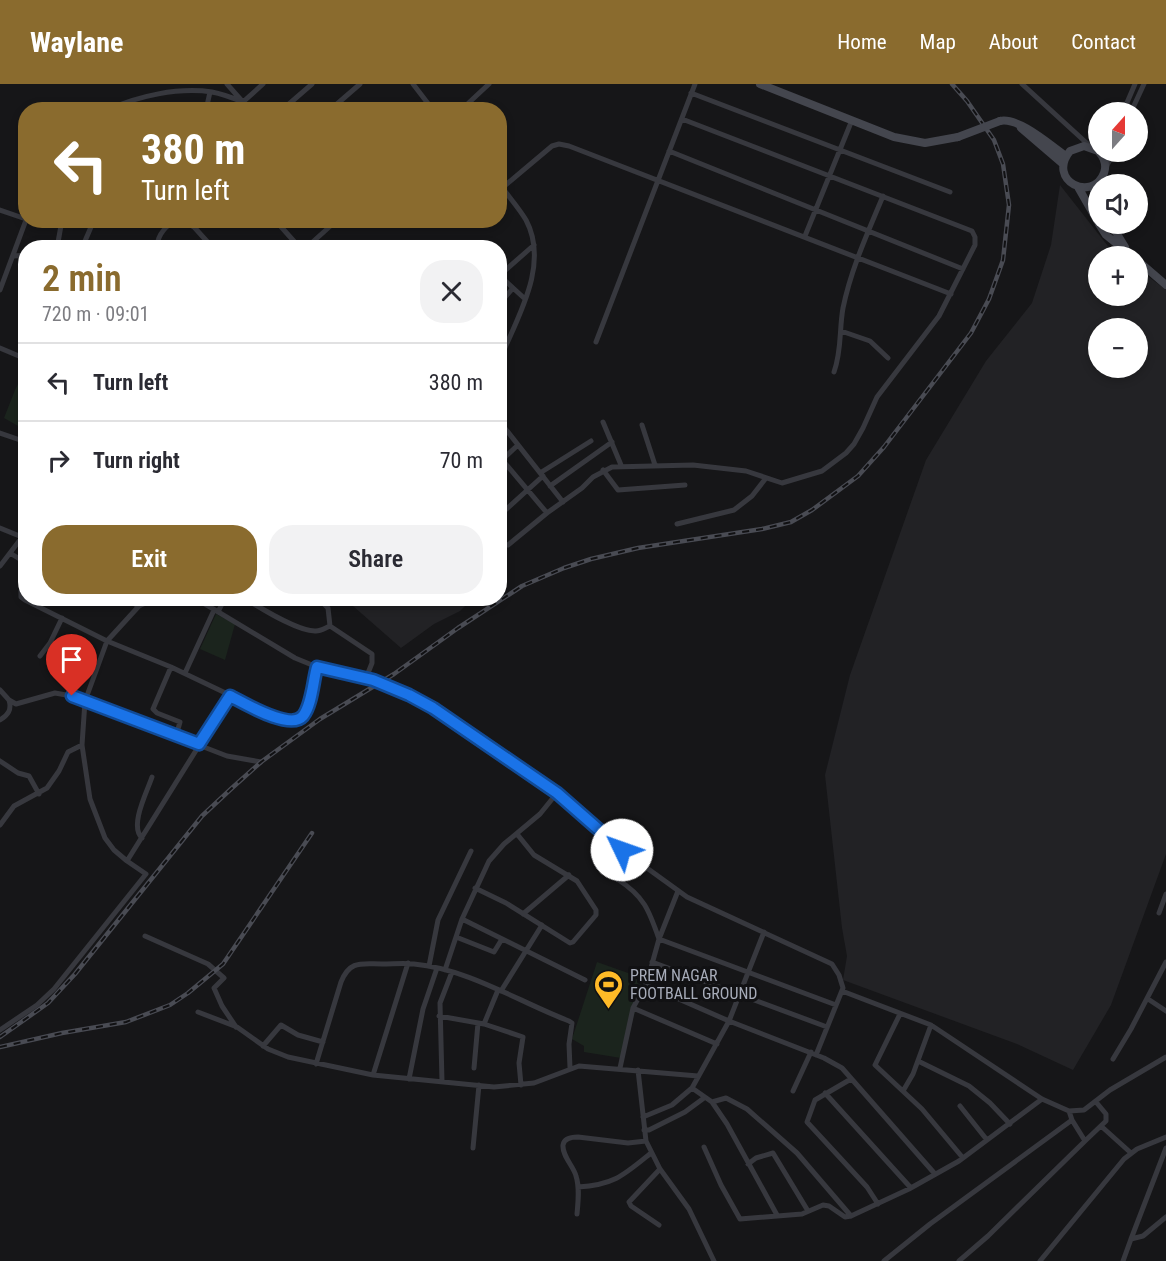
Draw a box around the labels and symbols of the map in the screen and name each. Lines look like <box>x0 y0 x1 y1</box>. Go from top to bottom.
north arrow <box>1088 102 1148 162</box>
pin <box>46 634 97 696</box>
position arrow <box>590 818 654 882</box>
place label: PREM NAGAR FOOTBALL GROUND <box>630 966 758 1003</box>
sports icon: PREM NAGAR FOOTBALL GROUND <box>593 968 625 1010</box>

